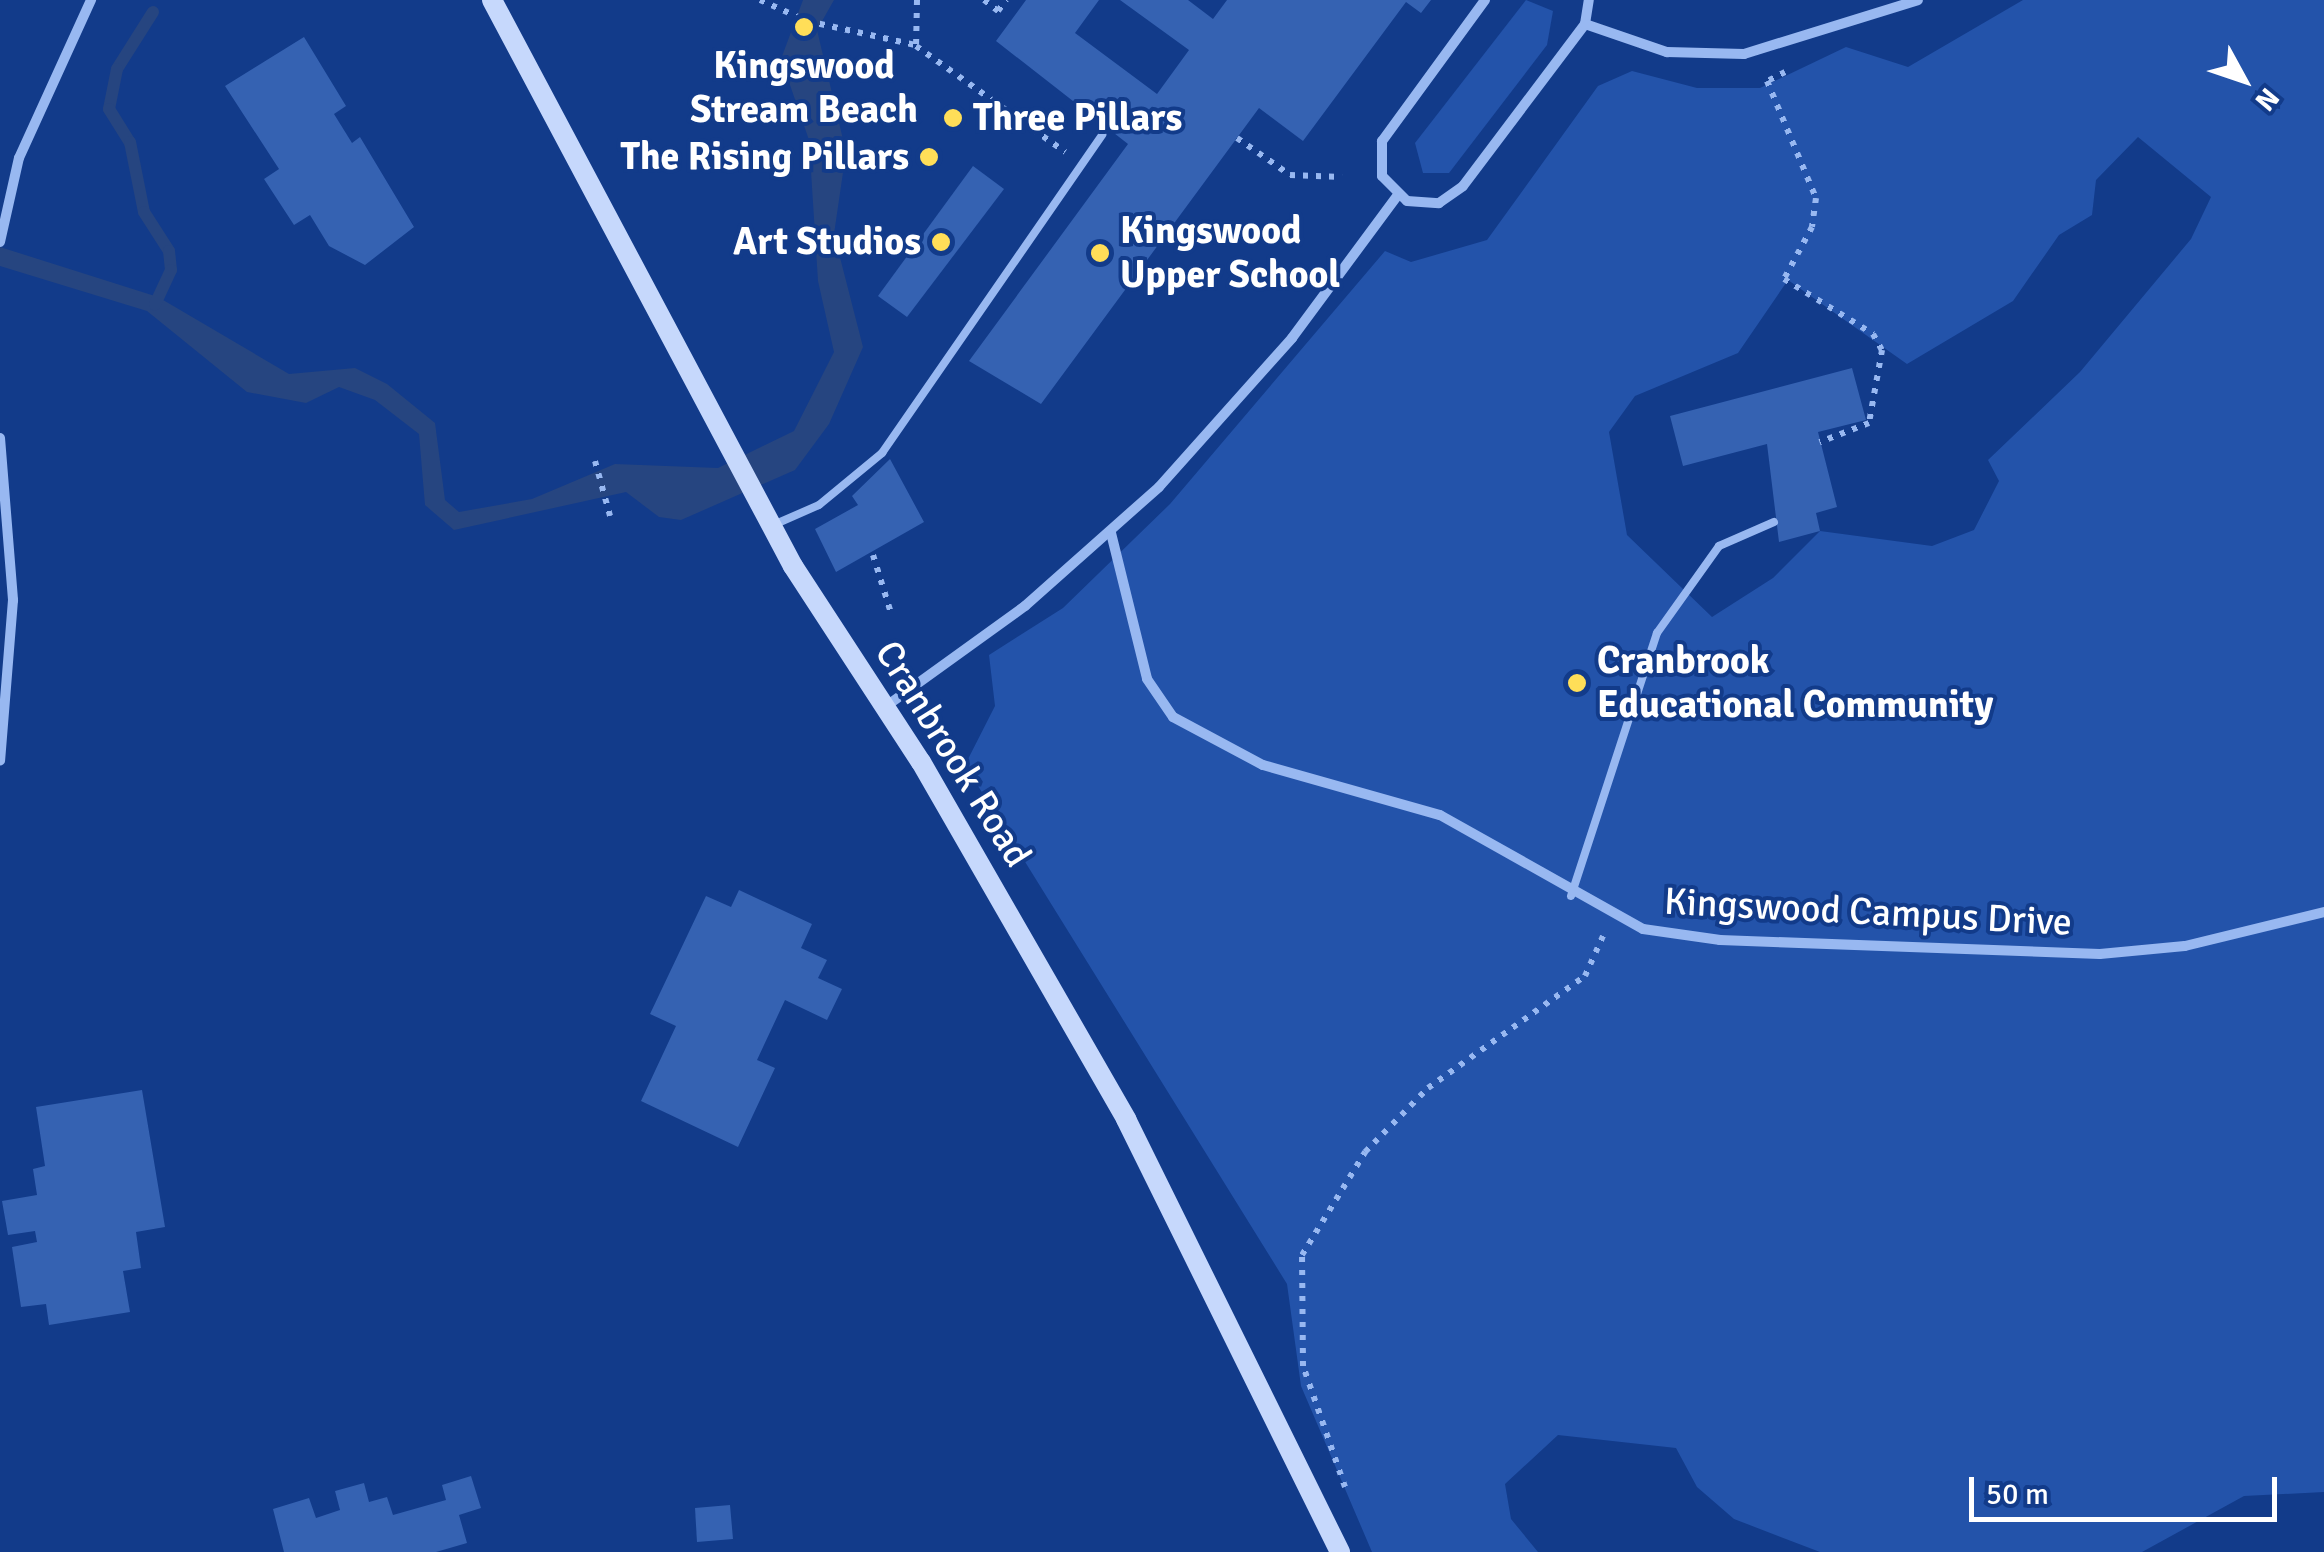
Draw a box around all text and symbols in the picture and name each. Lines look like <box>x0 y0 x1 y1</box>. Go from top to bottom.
marker: Kingswood Stream Beach <box>793 16 815 38</box>
north arrow <box>2194 30 2294 130</box>
place label: Kingswood Stream Beach <box>690 43 918 132</box>
text: N <box>2248 81 2286 118</box>
place label: Three Pillars <box>973 95 1182 141</box>
marker: Three Pillars <box>942 107 964 129</box>
place label: The Rising Pillars <box>621 134 909 180</box>
marker: The Rising Pillars <box>918 146 940 168</box>
place label: Kingswood Upper School <box>1120 208 1340 298</box>
place label: Art Studios <box>733 219 921 265</box>
marker: Art Studios <box>930 231 952 253</box>
marker: Kingswood Upper School <box>1089 242 1111 264</box>
street label: Cranbrook Road <box>865 632 1041 876</box>
place label: Cranbrook Educational Community <box>1597 638 1993 728</box>
marker: Cranbrook Educational Community <box>1566 672 1588 694</box>
street label: Kingswood Campus Drive <box>1663 879 2073 945</box>
scale bar <box>1974 1457 2282 1519</box>
text: 50 m <box>1986 1476 2049 1513</box>

